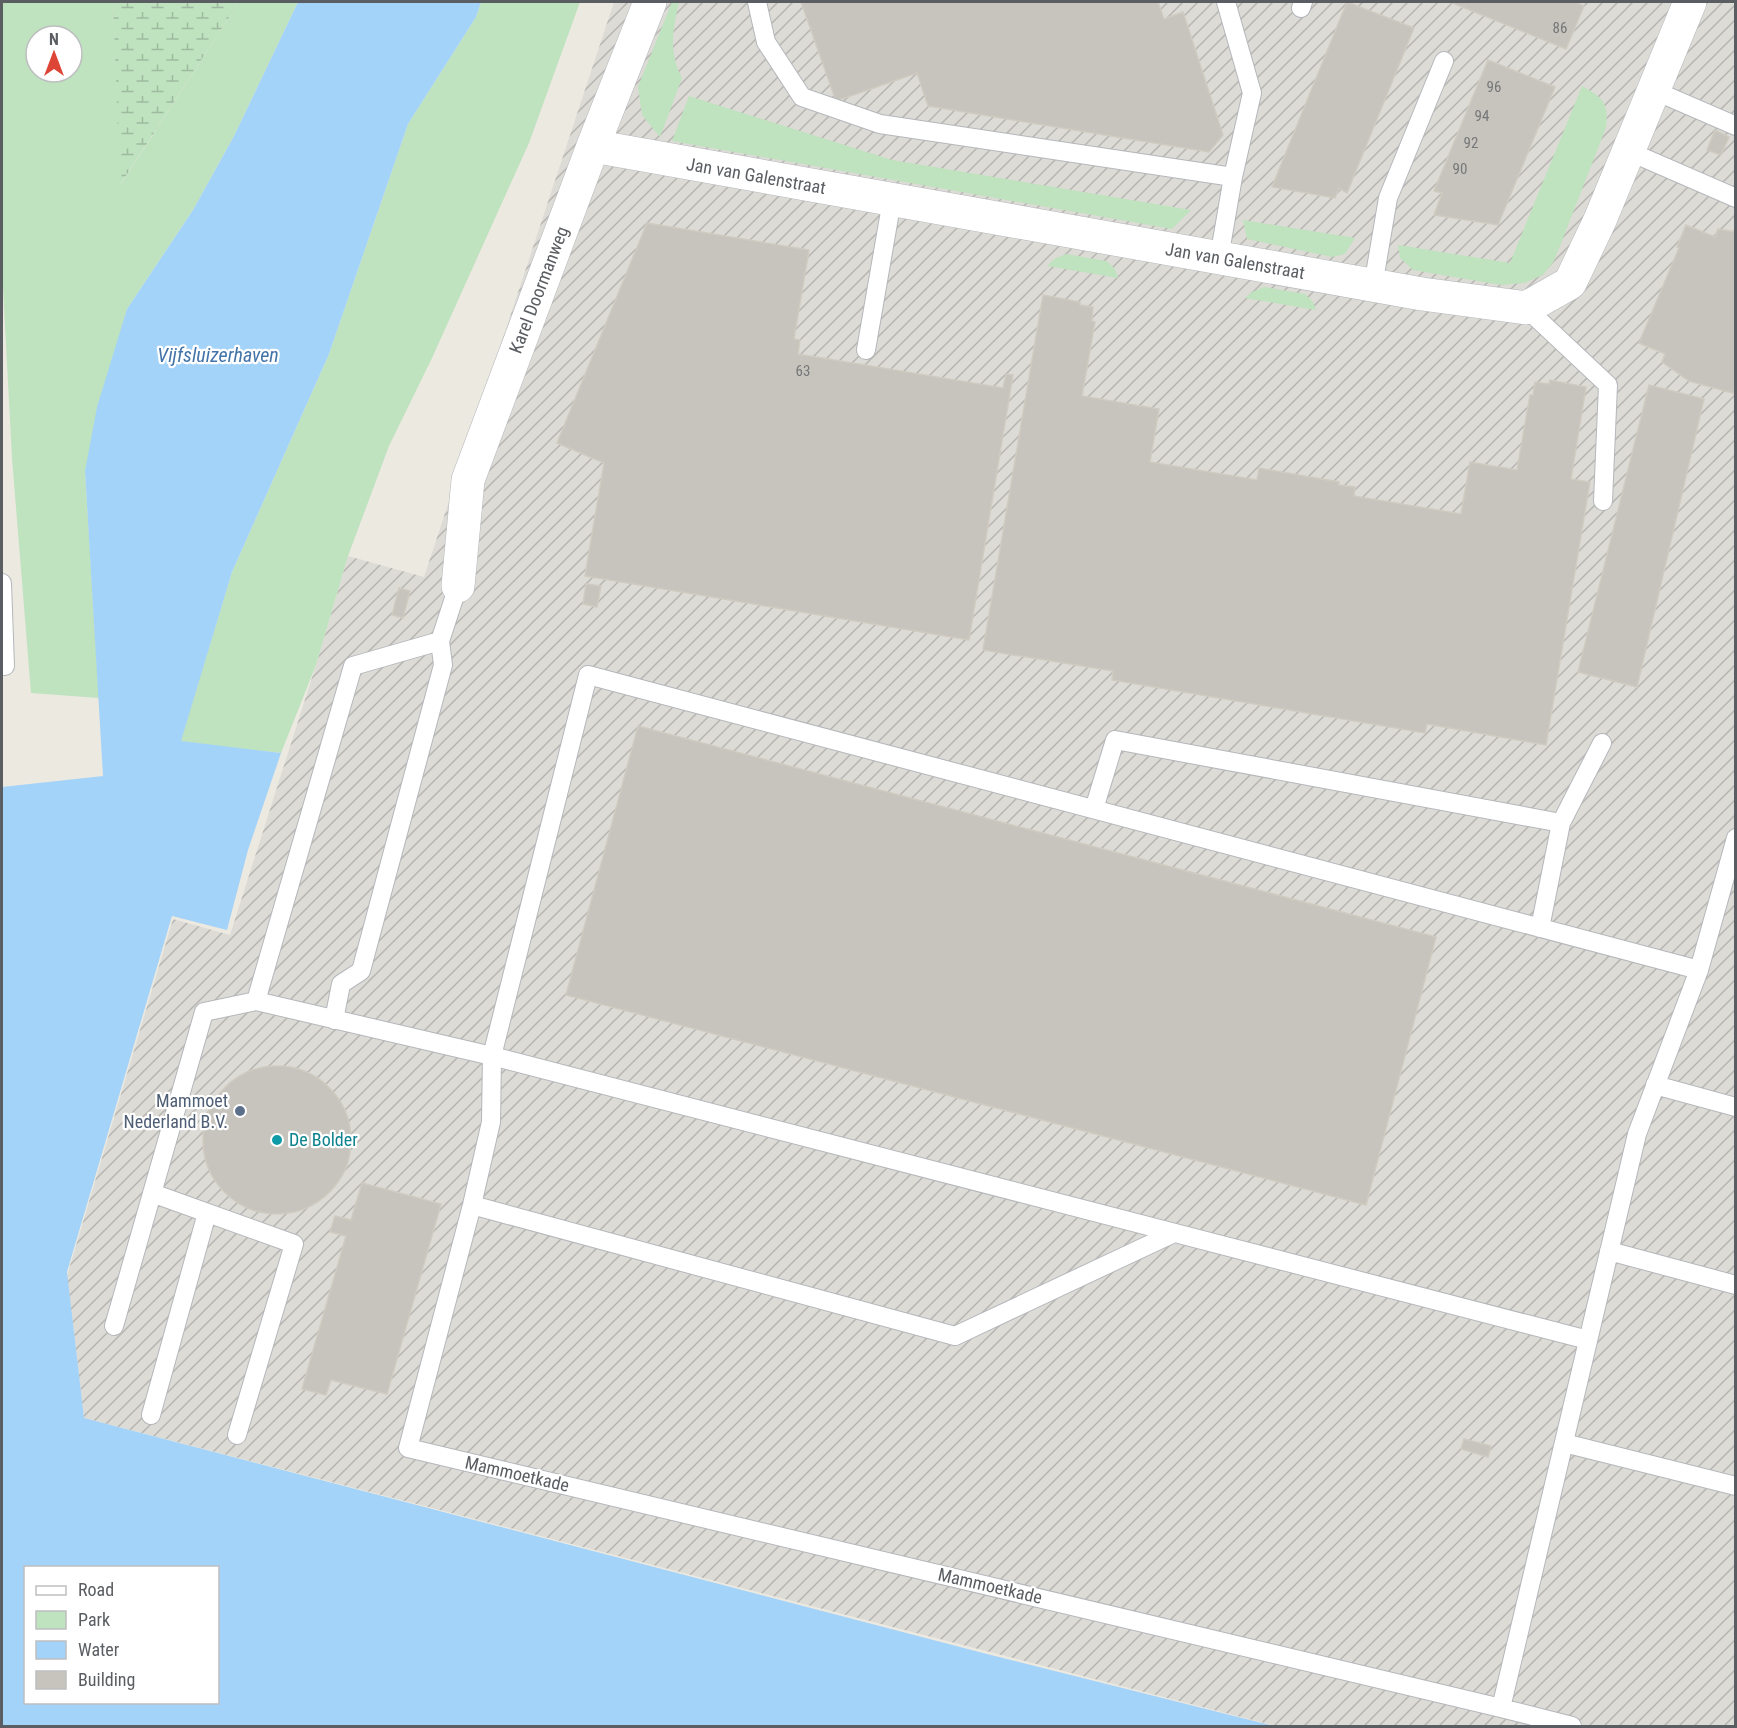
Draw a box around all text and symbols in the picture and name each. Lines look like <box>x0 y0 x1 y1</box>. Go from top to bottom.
house number: 86 <box>1553 19 1567 37</box>
north arrow <box>24 24 84 84</box>
text: N <box>49 30 59 49</box>
house number: 96 <box>1487 78 1501 96</box>
house number: 94 <box>1475 107 1489 125</box>
house number: 92 <box>1464 134 1478 152</box>
street label: Jan van Galenstraat <box>685 153 827 198</box>
house number: 90 <box>1453 160 1467 178</box>
street label: Karel Doormanweg <box>505 223 572 356</box>
street label: Jan van Galenstraat <box>1164 238 1306 283</box>
water label: Vijfsluizerhaven <box>157 343 279 367</box>
house number: 63 <box>796 362 810 380</box>
place label: Mammoet Nederland B.V. <box>124 1090 228 1132</box>
marker: Mammoet Nederland B.V. <box>233 1104 247 1118</box>
place label: De Bolder <box>289 1129 358 1150</box>
marker: De Bolder <box>270 1133 284 1147</box>
street label: Mammoetkade <box>463 1451 571 1496</box>
street label: Mammoetkade <box>936 1563 1044 1608</box>
legend <box>24 1566 219 1704</box>
text: Road <box>78 1579 114 1600</box>
text: Park <box>78 1609 110 1630</box>
text: Water <box>78 1639 120 1660</box>
text: Building <box>78 1669 135 1690</box>

